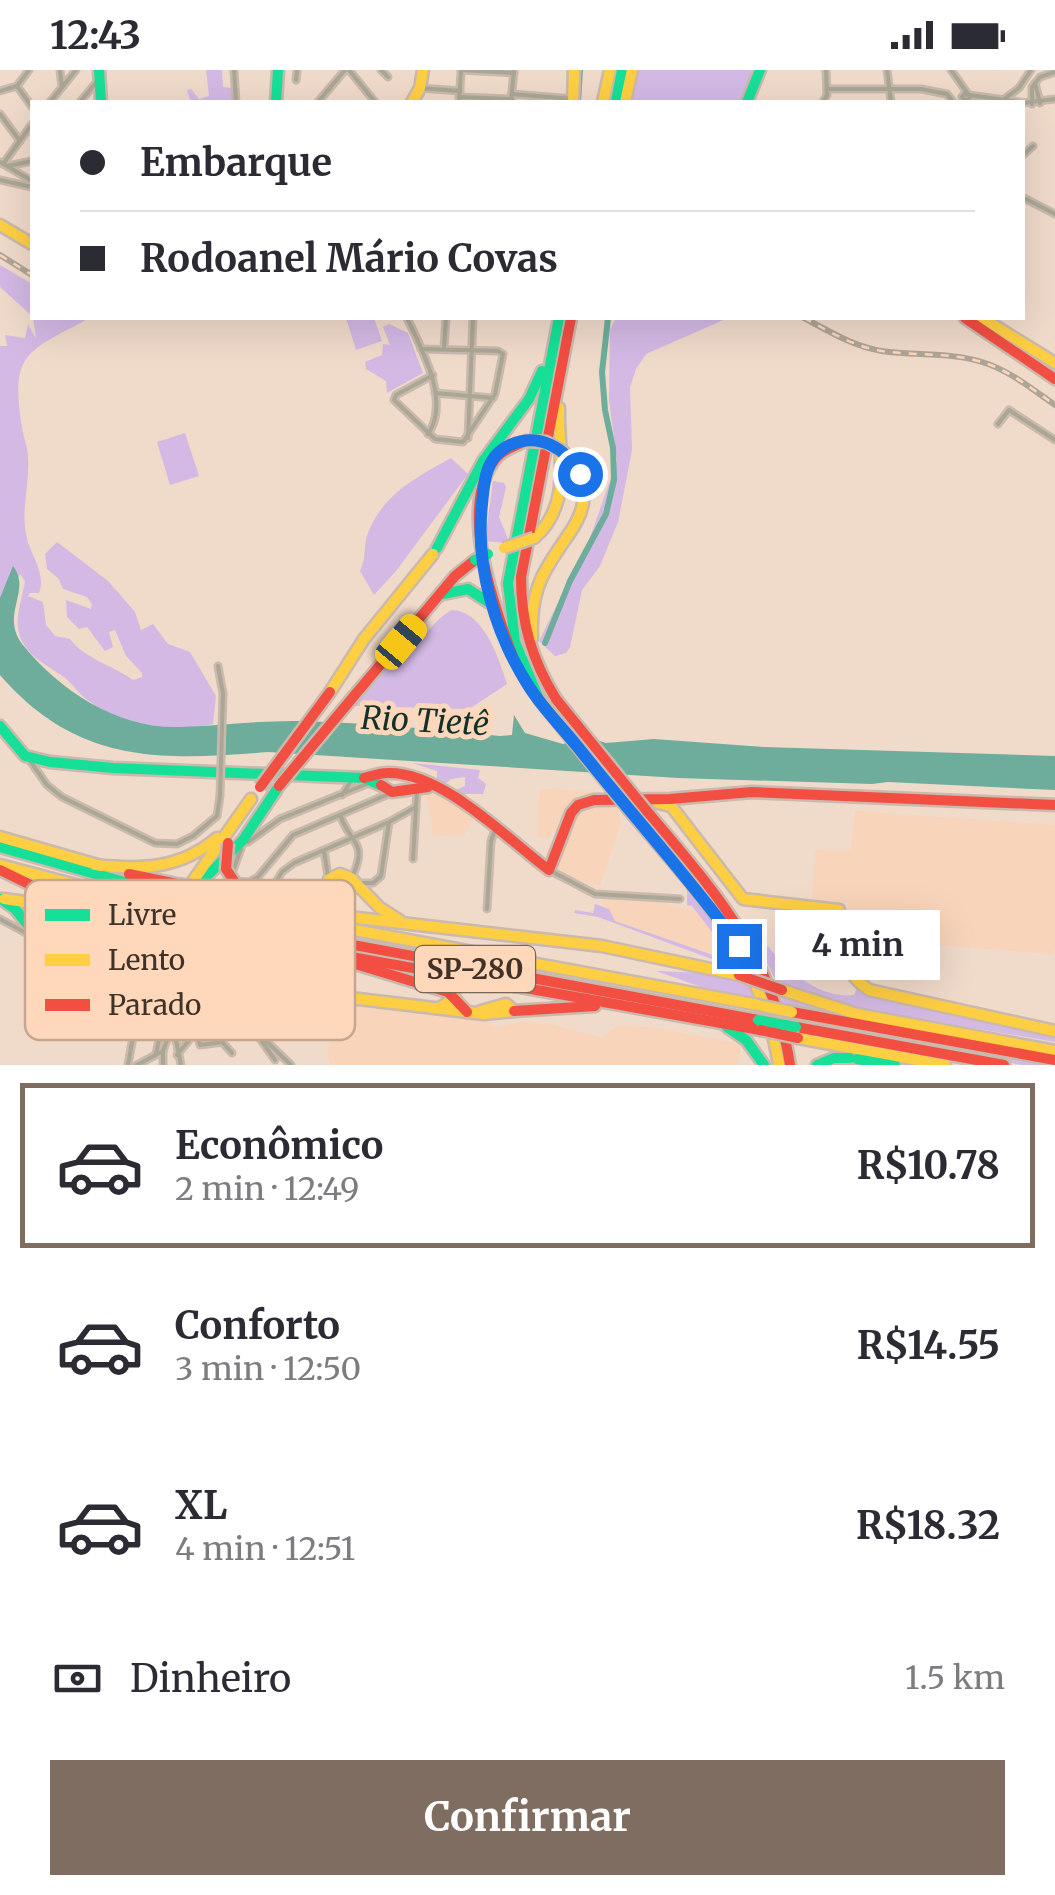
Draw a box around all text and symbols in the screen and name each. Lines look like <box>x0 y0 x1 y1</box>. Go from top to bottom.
text: 12:43 <box>50 12 141 59</box>
text: Embarque <box>140 139 332 186</box>
text: Rodoanel Mário Covas <box>140 235 558 282</box>
route start <box>558 452 603 497</box>
car <box>370 609 432 675</box>
water label: Rio Tietê <box>360 698 490 744</box>
legend <box>25 880 355 1040</box>
text: Livre <box>108 897 176 933</box>
callout: 4 min <box>774 911 939 981</box>
route end <box>717 924 762 969</box>
text: 4 min <box>811 925 904 965</box>
text: Lento <box>108 942 185 978</box>
road number: SP-280 <box>415 946 535 992</box>
text: Parado <box>108 987 201 1023</box>
icon: car <box>55 1121 145 1211</box>
text: Econômico <box>175 1122 383 1169</box>
text: R$10.78 <box>857 1142 1000 1189</box>
text: 2 min · 12:49 <box>175 1169 359 1209</box>
icon: car <box>55 1301 145 1391</box>
text: Conforto <box>175 1302 340 1349</box>
text: R$14.55 <box>857 1322 1000 1369</box>
text: 3 min · 12:50 <box>175 1349 361 1389</box>
icon: car <box>55 1481 145 1571</box>
text: XL <box>175 1482 227 1529</box>
text: R$18.32 <box>856 1502 1000 1549</box>
text: 4 min · 12:51 <box>175 1529 355 1569</box>
icon: cash <box>50 1651 105 1706</box>
text: Dinheiro <box>130 1655 291 1702</box>
text: 1.5 km <box>905 1658 1005 1698</box>
button: Confirmar <box>50 1760 1005 1875</box>

